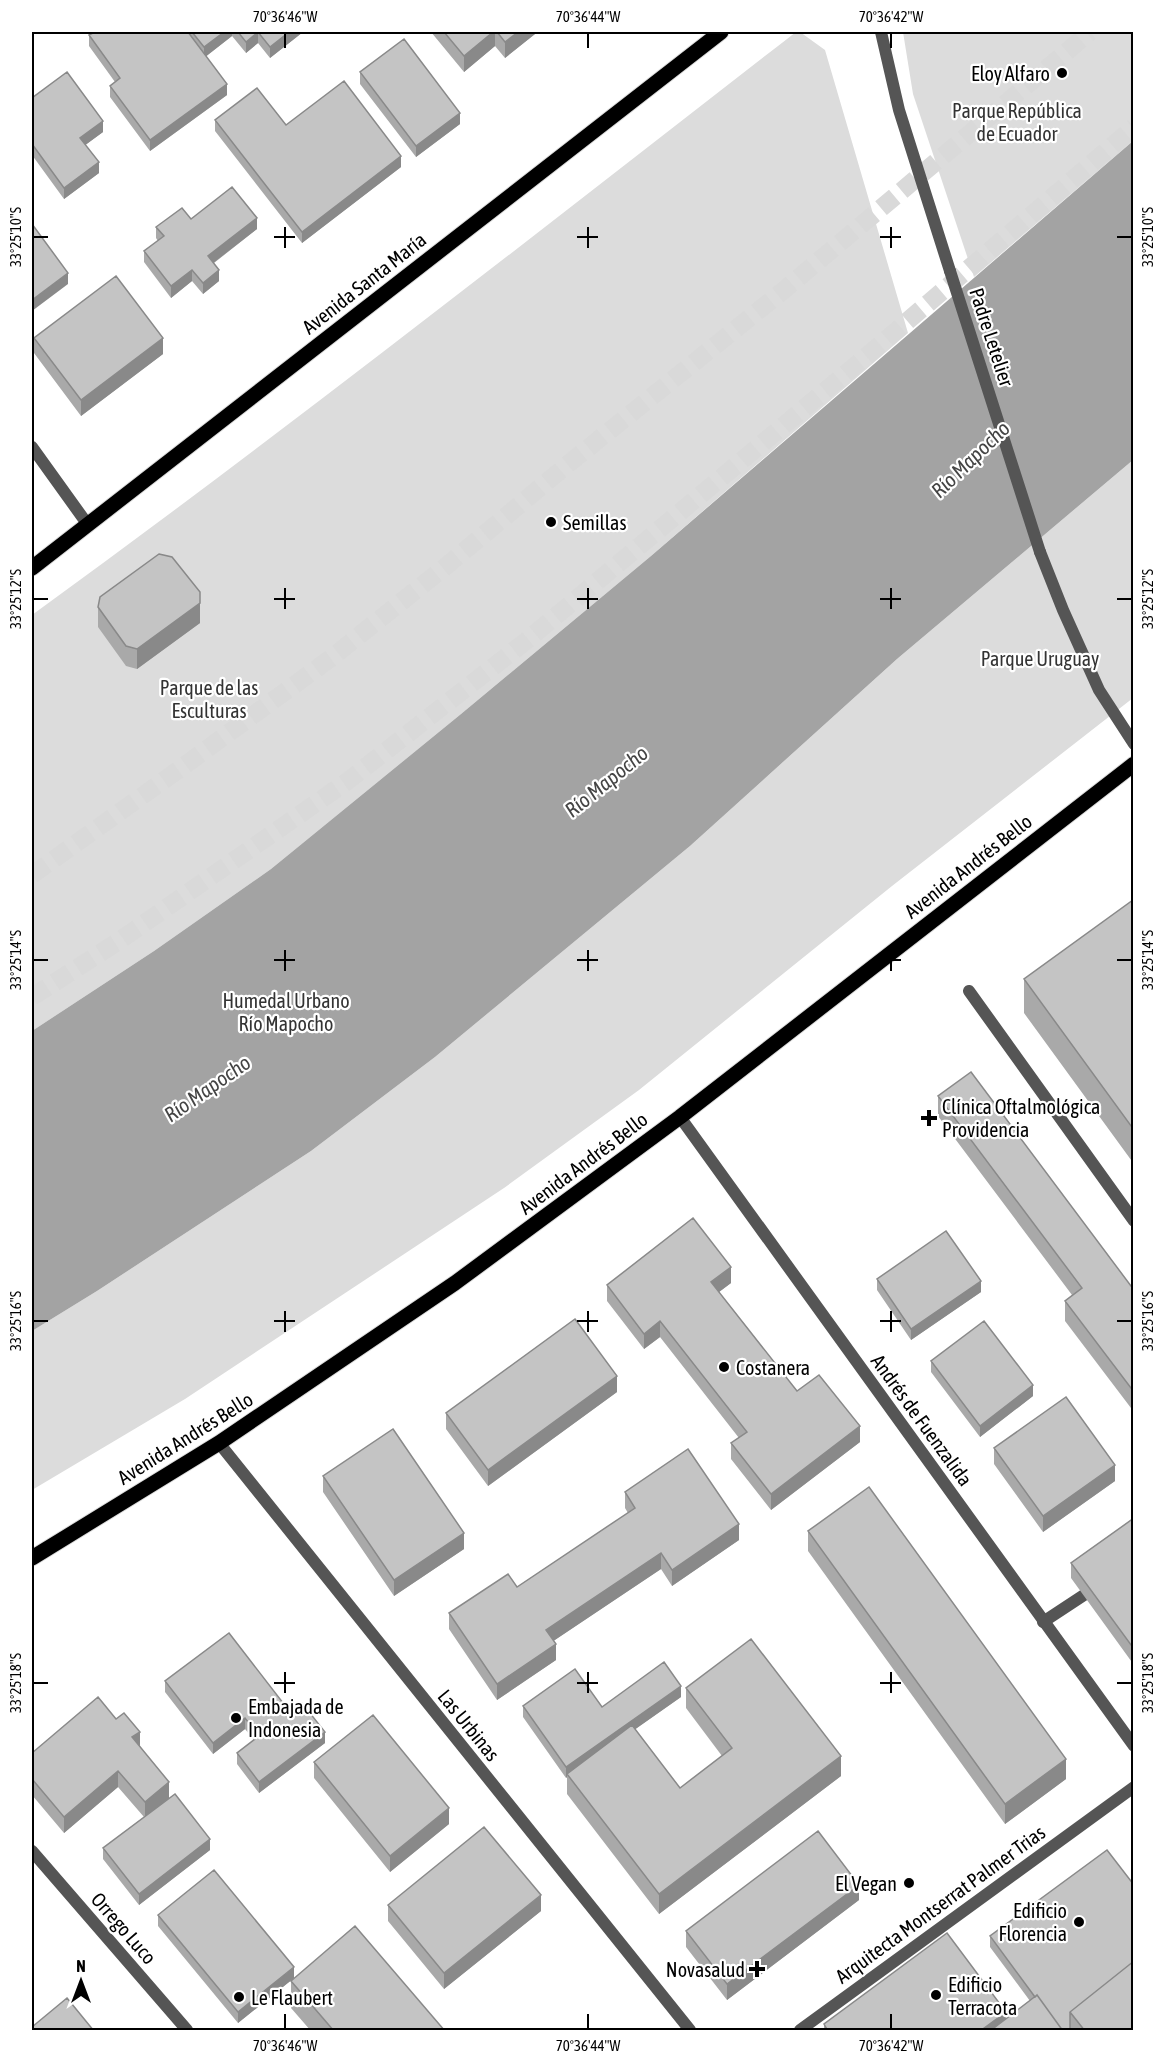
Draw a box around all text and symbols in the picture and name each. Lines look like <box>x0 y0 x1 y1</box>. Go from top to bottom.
text: 70°36'46"W <box>253 8 317 25</box>
text: 70°36'44"W <box>556 8 620 25</box>
text: 70°36'42"W <box>859 8 923 25</box>
place label: Eloy Alfaro <box>971 62 1050 85</box>
marker: Eloy Alfaro <box>1055 66 1069 80</box>
park label: Parque República de Ecuador <box>952 99 1082 145</box>
text: 33°25'10"S <box>7 207 24 267</box>
text: 33°25'10"S <box>1139 207 1156 267</box>
street label: Avenida Santa María <box>298 228 430 338</box>
street label: Padre Letelier <box>965 285 1019 390</box>
water label: Río Mapocho <box>926 416 1014 502</box>
place label: Semillas <box>563 511 626 534</box>
marker: Semillas <box>544 515 558 529</box>
text: 33°25'12"S <box>7 569 24 629</box>
text: 33°25'12"S <box>1139 569 1156 629</box>
park label: Parque Uruguay <box>981 647 1099 670</box>
park label: Parque de las Esculturas <box>160 676 258 722</box>
water label: Río Mapocho <box>560 740 652 822</box>
street label: Avenida Andrés Bello <box>900 809 1036 923</box>
text: 33°25'14"S <box>7 930 24 990</box>
text: 33°25'14"S <box>1139 930 1156 990</box>
park label: Humedal Urbano Río Mapocho <box>222 989 350 1035</box>
water label: Río Mapocho <box>159 1050 255 1126</box>
place label: Clínica Oftalmológica Providencia <box>942 1095 1100 1141</box>
street label: Avenida Andrés Bello <box>514 1107 652 1219</box>
marker: Clínica Oftalmológica Providencia <box>920 1109 938 1127</box>
text: 33°25'16"S <box>7 1291 24 1351</box>
text: 33°25'16"S <box>1139 1291 1156 1351</box>
street label: Andrés de Fuenzalida <box>867 1350 977 1490</box>
place label: Costanera <box>736 1356 810 1379</box>
marker: Costanera <box>717 1360 731 1374</box>
street label: Avenida Andrés Bello <box>113 1387 257 1489</box>
text: 33°25'18"S <box>7 1653 24 1713</box>
text: 33°25'18"S <box>1139 1653 1156 1713</box>
street label: Las Urbinas <box>433 1685 505 1765</box>
place label: Embajada de Indonesia <box>248 1695 344 1741</box>
marker: Embajada de Indonesia <box>229 1711 243 1725</box>
street label: Arquitecta Montserrat Palmer Trias <box>831 1820 1049 1988</box>
place label: El Vegan <box>835 1872 897 1895</box>
marker: El Vegan <box>902 1876 916 1890</box>
street label: Orrego Luco <box>87 1888 161 1968</box>
place label: Edificio Florencia <box>998 1899 1067 1945</box>
marker: Edificio Florencia <box>1072 1915 1086 1929</box>
north arrow <box>51 1951 111 2011</box>
text: N <box>76 1957 86 1975</box>
place label: Novasalud <box>666 1958 745 1981</box>
marker: Novasalud <box>750 1962 764 1976</box>
place label: Edificio Terracota <box>948 1973 1017 2019</box>
place label: Le Flaubert <box>251 1986 333 2009</box>
marker: Edificio Terracota <box>929 1988 943 2002</box>
marker: Le Flaubert <box>232 1990 246 2004</box>
text: 70°36'46"W <box>253 2037 317 2054</box>
text: 70°36'44"W <box>556 2037 620 2054</box>
text: 70°36'42"W <box>859 2037 923 2054</box>

